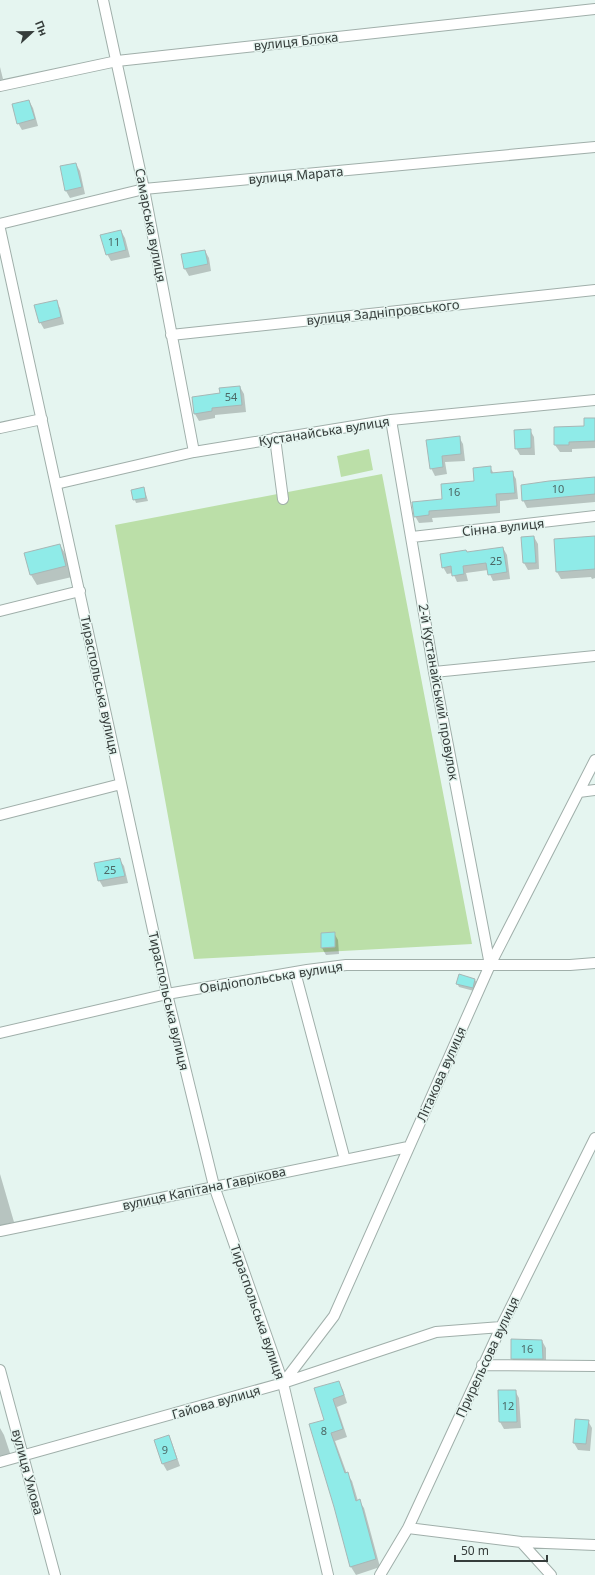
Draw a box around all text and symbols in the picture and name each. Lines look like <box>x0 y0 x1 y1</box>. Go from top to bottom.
north arrow <box>12 12 52 52</box>
text: Пн <box>32 18 52 38</box>
street label: вулиця Блока <box>253 28 339 54</box>
street label: вулиця Марата <box>248 162 344 188</box>
street label: Самарська вулиця <box>131 166 171 284</box>
house number: 11 <box>108 234 120 249</box>
street label: вулиця Задніпровського <box>306 295 461 329</box>
house number: 54 <box>225 389 238 404</box>
street label: Кустанайська вулиця <box>257 412 391 450</box>
house number: 10 <box>552 481 564 496</box>
house number: 16 <box>448 484 460 499</box>
street label: Сінна вулиця <box>461 514 545 540</box>
house number: 25 <box>490 553 502 568</box>
street label: 2-й Кустанайський провулок <box>415 602 463 782</box>
street label: Тираспольська вулиця <box>76 614 124 756</box>
house number: 25 <box>104 862 116 877</box>
street label: Тираспольська вулиця <box>144 930 194 1072</box>
street label: Овідіопольська вулиця <box>198 957 344 997</box>
street label: Літакова вулиця <box>412 1024 470 1124</box>
street label: вулиця Капітана Гаврікова <box>121 1162 287 1214</box>
street label: Тираспольська вулиця <box>226 1242 290 1382</box>
street label: Прирельсова вулиця <box>451 1294 523 1420</box>
house number: 16 <box>521 1341 533 1356</box>
street label: Гайова вулиця <box>170 1381 262 1423</box>
house number: 12 <box>502 1398 514 1413</box>
house number: 8 <box>321 1423 327 1438</box>
street label: вулиця Умова <box>8 1427 48 1517</box>
house number: 9 <box>162 1442 168 1457</box>
scale bar <box>455 1537 547 1563</box>
text: 50 m <box>461 1542 489 1559</box>

